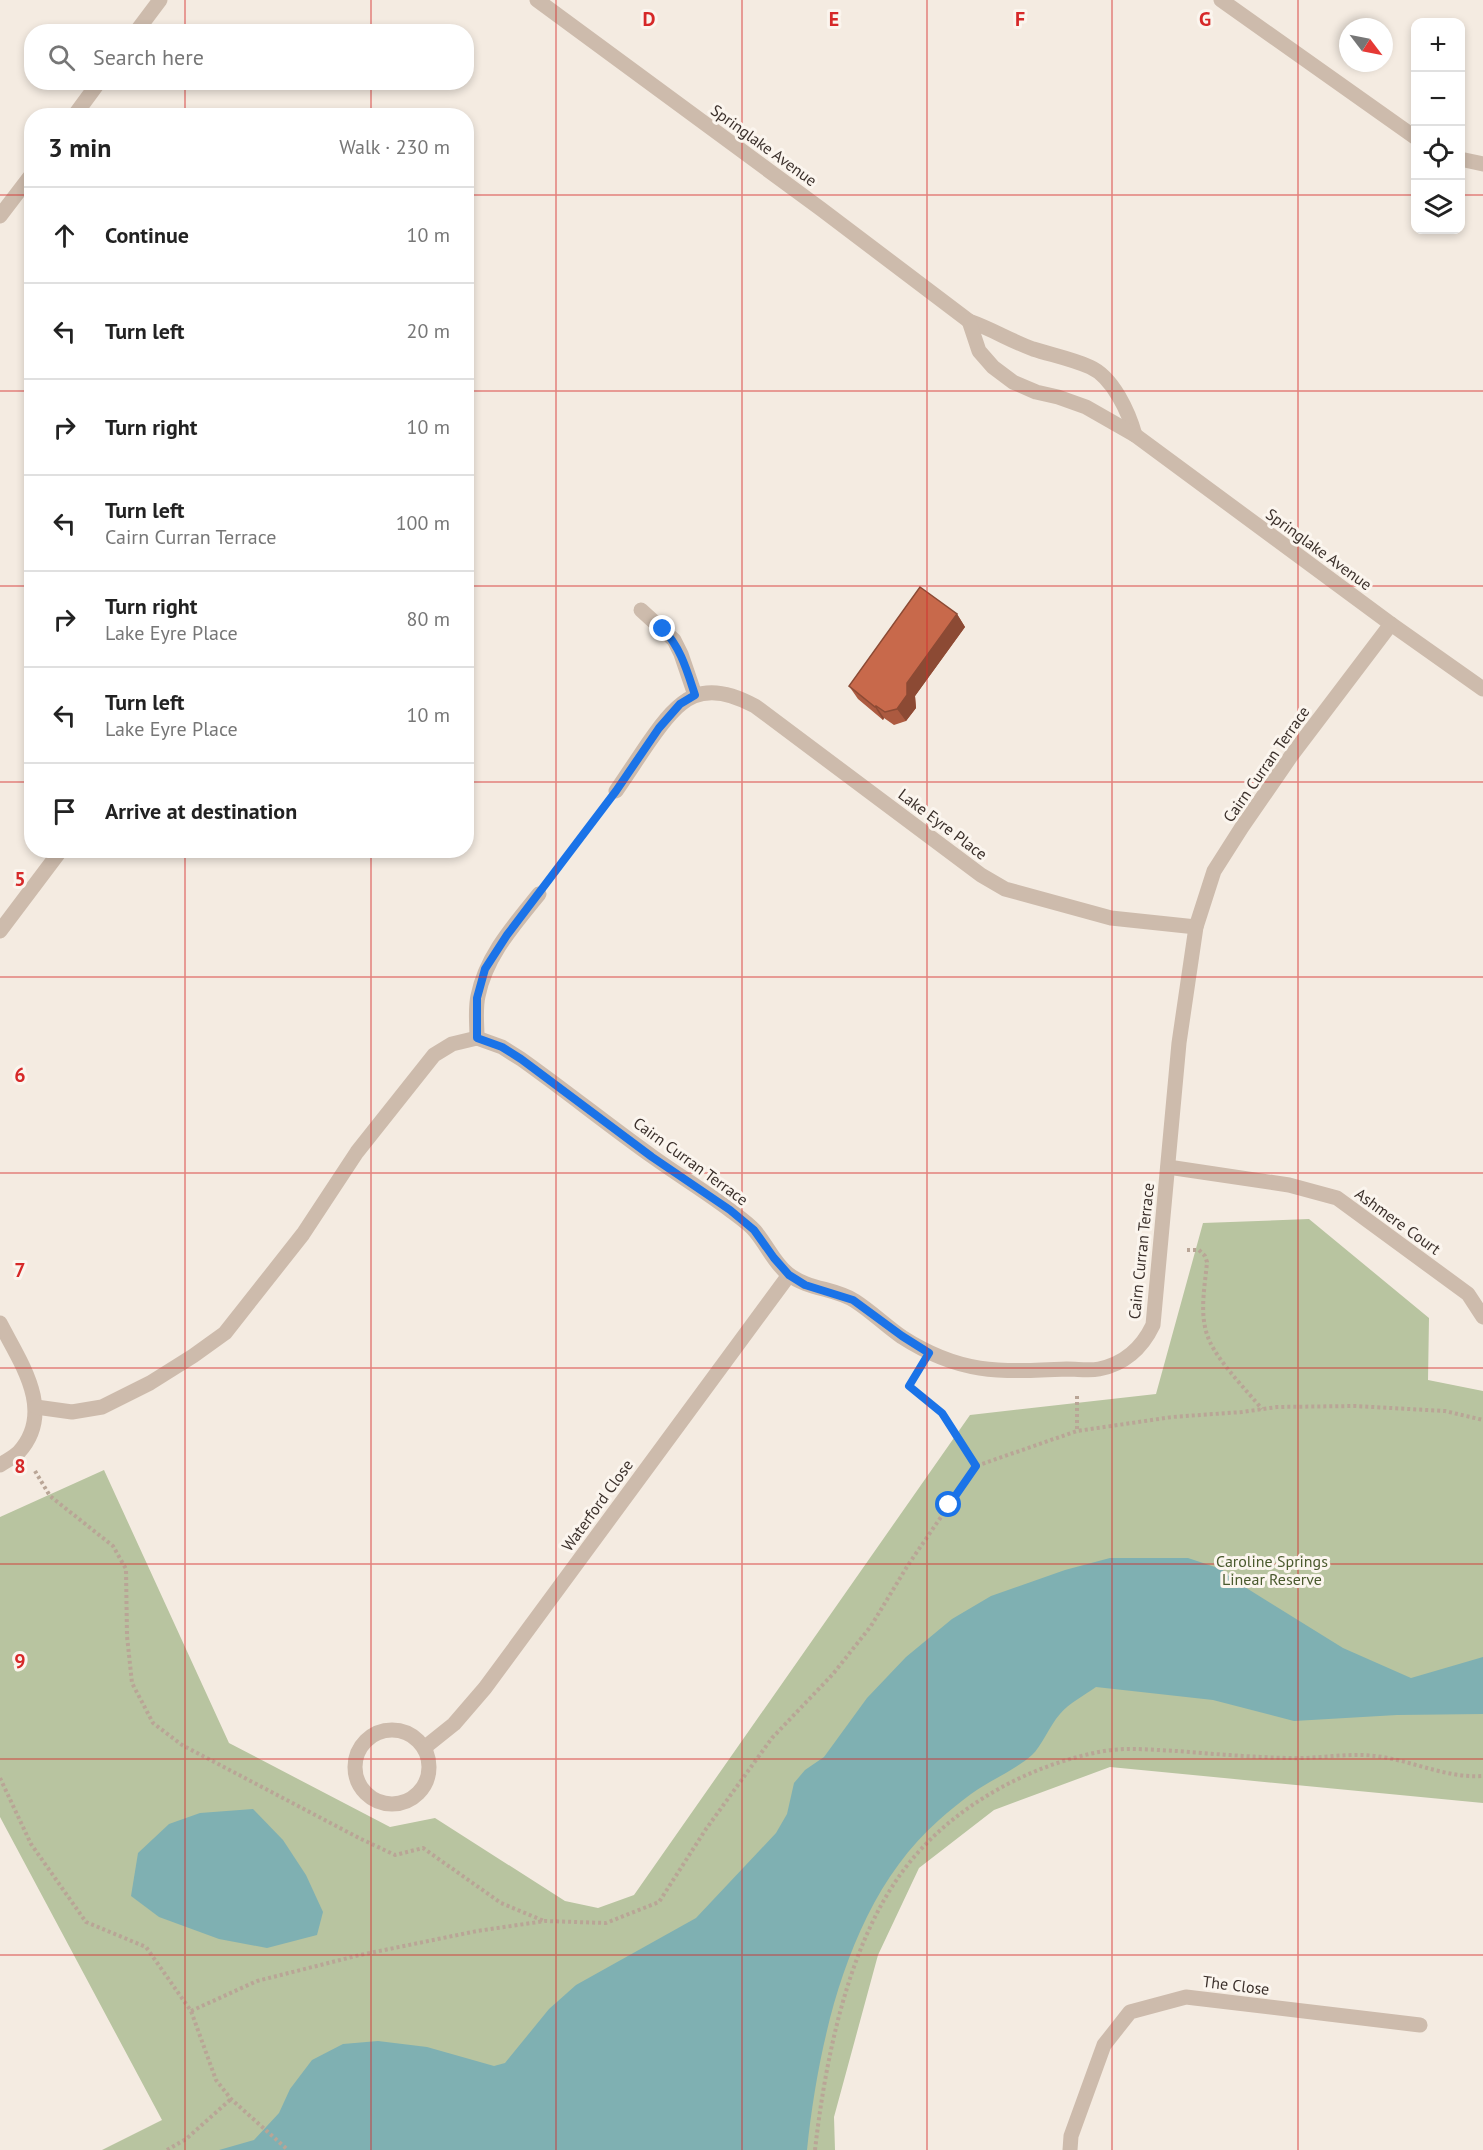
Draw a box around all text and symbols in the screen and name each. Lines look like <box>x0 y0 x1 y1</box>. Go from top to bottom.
text: D <box>643 6 656 32</box>
text: E <box>829 6 839 32</box>
text: F <box>1015 6 1025 32</box>
text: G <box>1199 6 1211 32</box>
north arrow <box>1339 18 1393 72</box>
map controls <box>1411 18 1465 234</box>
button: + <box>1411 18 1465 72</box>
search box <box>24 24 474 90</box>
icon: search <box>45 41 78 74</box>
text: Search here <box>93 43 204 71</box>
button: − <box>1411 72 1465 126</box>
street label: Springlake Avenue <box>707 100 821 190</box>
button: locate <box>1411 126 1465 180</box>
text: 3 min <box>48 131 111 164</box>
text: Walk · 230 m <box>339 134 450 160</box>
button: layers <box>1411 180 1465 234</box>
icon: ahead <box>48 219 81 252</box>
text: Continue <box>105 221 189 249</box>
text: 10 m <box>407 222 450 248</box>
icon: left <box>48 315 81 348</box>
text: Turn left <box>105 317 185 345</box>
text: 20 m <box>407 318 450 344</box>
icon: right <box>48 411 81 444</box>
text: Turn right <box>105 413 197 441</box>
text: 10 m <box>407 414 450 440</box>
text: Turn left <box>105 496 185 524</box>
street label: Springlake Avenue <box>1262 504 1376 594</box>
icon: left <box>48 507 81 540</box>
text: 100 m <box>396 510 450 536</box>
text: Cairn Curran Terrace <box>105 524 276 550</box>
text: Turn right <box>105 592 197 620</box>
icon: right <box>48 603 81 636</box>
text: 80 m <box>407 606 450 632</box>
route end <box>649 615 675 641</box>
text: Lake Eyre Place <box>105 620 238 646</box>
text: Turn left <box>105 688 185 716</box>
icon: left <box>48 699 81 732</box>
text: 10 m <box>407 702 450 728</box>
street label: Cairn Curran Terrace <box>1218 702 1314 826</box>
text: Lake Eyre Place <box>105 716 238 742</box>
street label: Lake Eyre Place <box>895 784 991 864</box>
icon: arrive <box>48 795 81 828</box>
text: Arrive at destination <box>105 797 297 825</box>
text: 5 <box>14 866 26 892</box>
text: 6 <box>14 1062 26 1088</box>
street label: Cairn Curran Terrace <box>630 1113 752 1209</box>
street label: Cairn Curran Terrace <box>1124 1182 1158 1320</box>
street label: Ashmere Court <box>1351 1183 1445 1259</box>
text: 7 <box>14 1257 26 1283</box>
text: 8 <box>14 1453 26 1479</box>
street label: Waterford Close <box>557 1455 637 1555</box>
route start <box>935 1491 961 1517</box>
park label: Caroline Springs Linear Reserve <box>1216 1551 1328 1589</box>
text: 9 <box>14 1648 26 1674</box>
street label: The Close <box>1201 1971 1271 1999</box>

